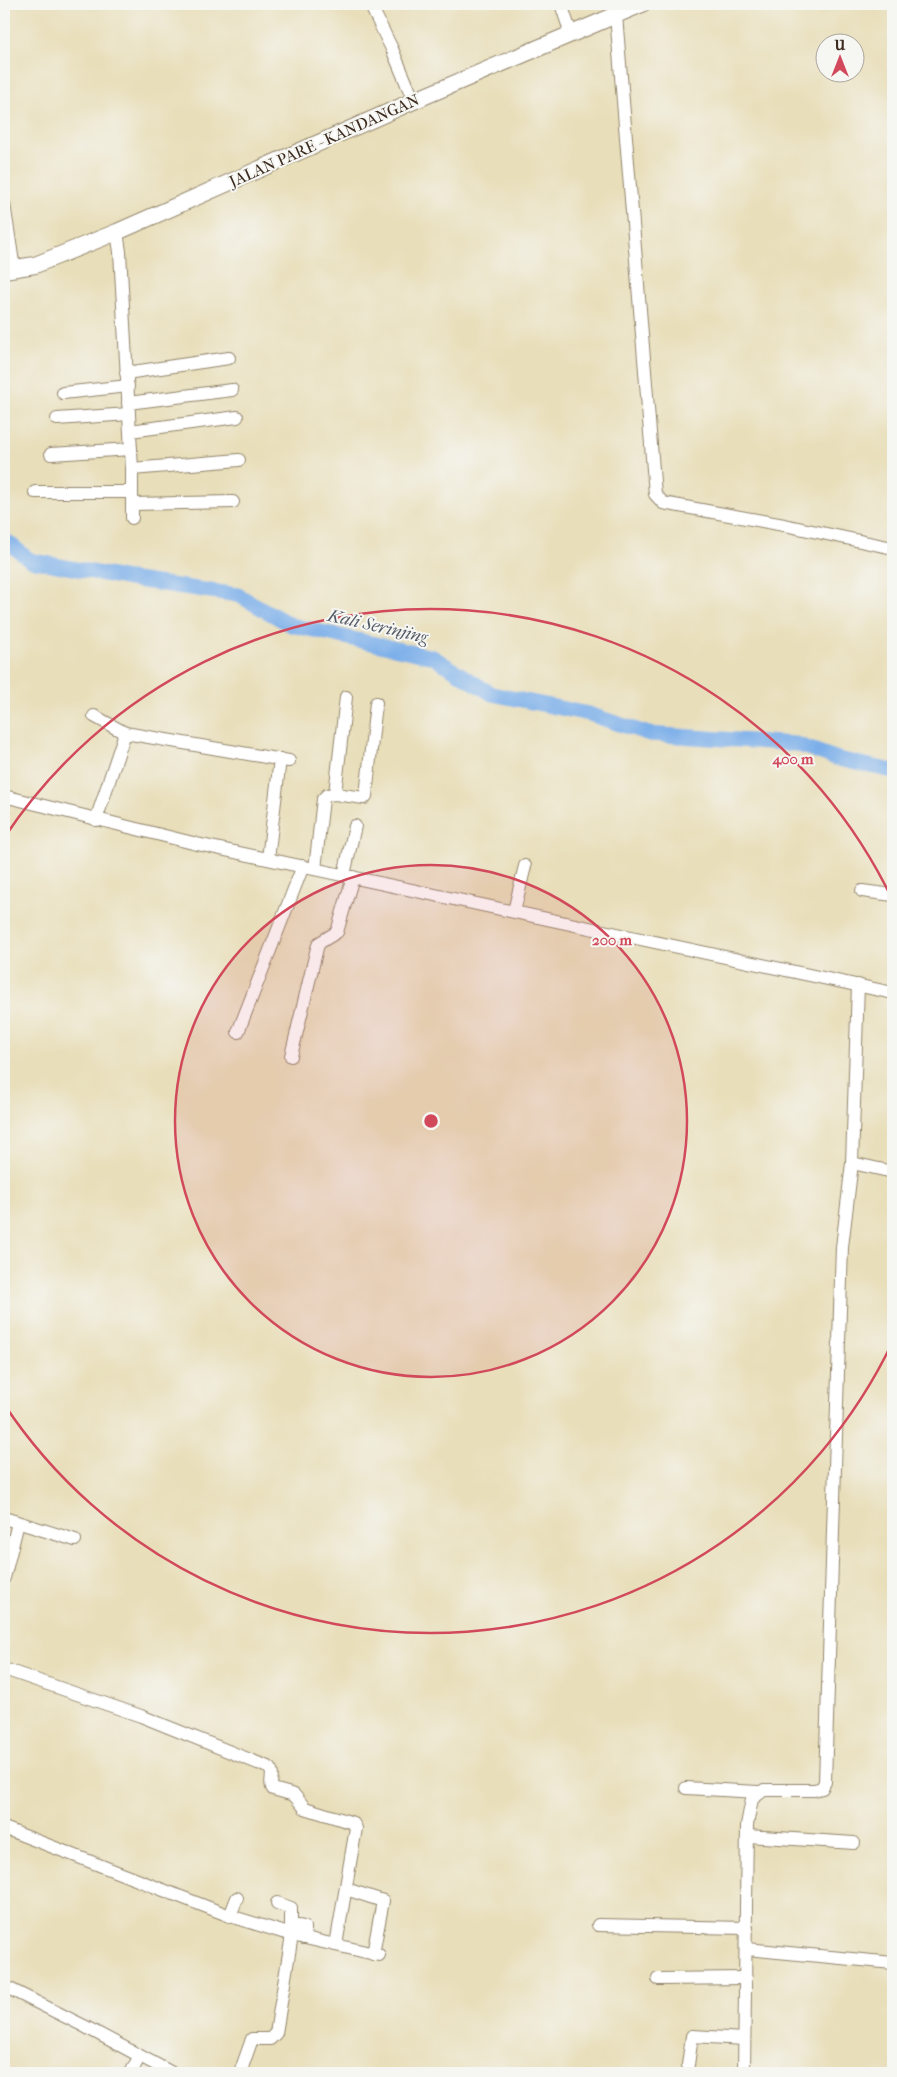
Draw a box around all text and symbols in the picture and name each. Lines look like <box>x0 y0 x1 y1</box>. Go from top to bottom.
north arrow <box>814 32 864 82</box>
text: U <box>834 37 846 54</box>
street label: JALAN PARE - KANDANGAN <box>224 90 422 192</box>
water label: Kali Serinjing <box>324 604 431 648</box>
text: 400 m <box>771 750 814 768</box>
text: 200 m <box>592 931 632 949</box>
centre of rings <box>422 1112 440 1130</box>

